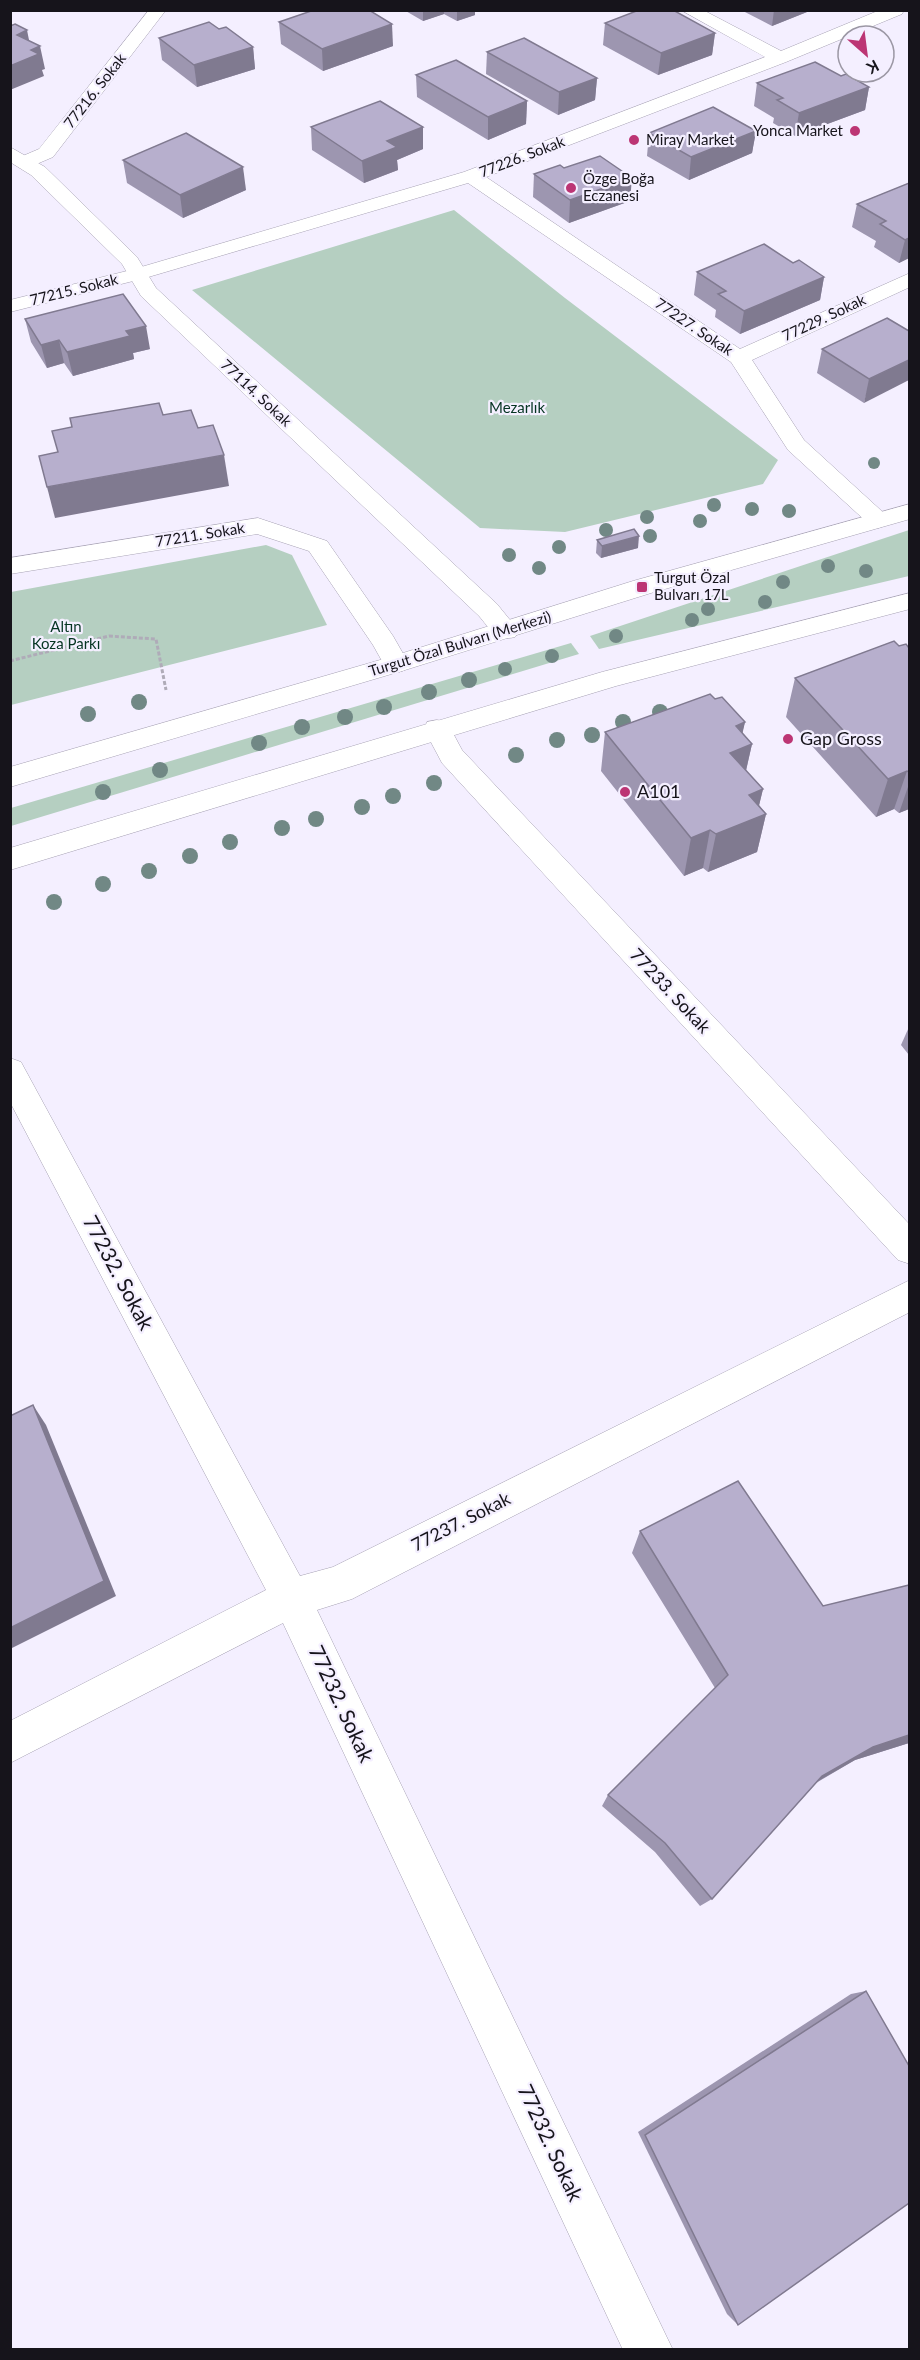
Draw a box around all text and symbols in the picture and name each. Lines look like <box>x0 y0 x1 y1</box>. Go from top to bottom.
north arrow <box>836 24 896 84</box>
street label: 77216. Sokak <box>59 49 129 131</box>
text: K <box>863 57 883 79</box>
place label: Yonca Market <box>753 121 844 139</box>
marker: Yonca Market <box>848 124 862 138</box>
place label: Miray Market <box>646 130 735 148</box>
street label: 77226. Sokak <box>476 131 567 181</box>
marker: Miray Market <box>627 133 641 147</box>
place label: Özge Boğa Eczanesi <box>583 169 654 204</box>
marker: Özge Boğa Eczanesi <box>564 181 578 195</box>
street label: 77215. Sokak <box>28 269 120 309</box>
street label: 77229. Sokak <box>779 290 869 344</box>
street label: 77227. Sokak <box>652 293 737 359</box>
street label: 77114. Sokak <box>218 355 296 430</box>
park label: Mezarlık <box>489 398 545 416</box>
street label: 77211. Sokak <box>154 518 246 550</box>
place label: Turgut Özal Bulvarı 17L <box>654 568 730 603</box>
marker: Turgut Özal Bulvarı 17L <box>635 580 649 594</box>
street label: Turgut Özal Bulvarı (Merkezi) <box>366 607 553 679</box>
park label: Altın Koza Parkı <box>32 617 100 652</box>
place label: Gap Gross <box>800 727 882 749</box>
marker: Gap Gross <box>781 732 795 746</box>
place label: A101 <box>637 780 681 802</box>
marker: A101 <box>618 785 632 799</box>
street label: 77233. Sokak <box>626 943 716 1038</box>
street label: 77232. Sokak <box>79 1211 160 1334</box>
street label: 77237. Sokak <box>407 1486 515 1555</box>
street label: 77232. Sokak <box>304 1641 381 1766</box>
street label: 77232. Sokak <box>513 2080 590 2205</box>

